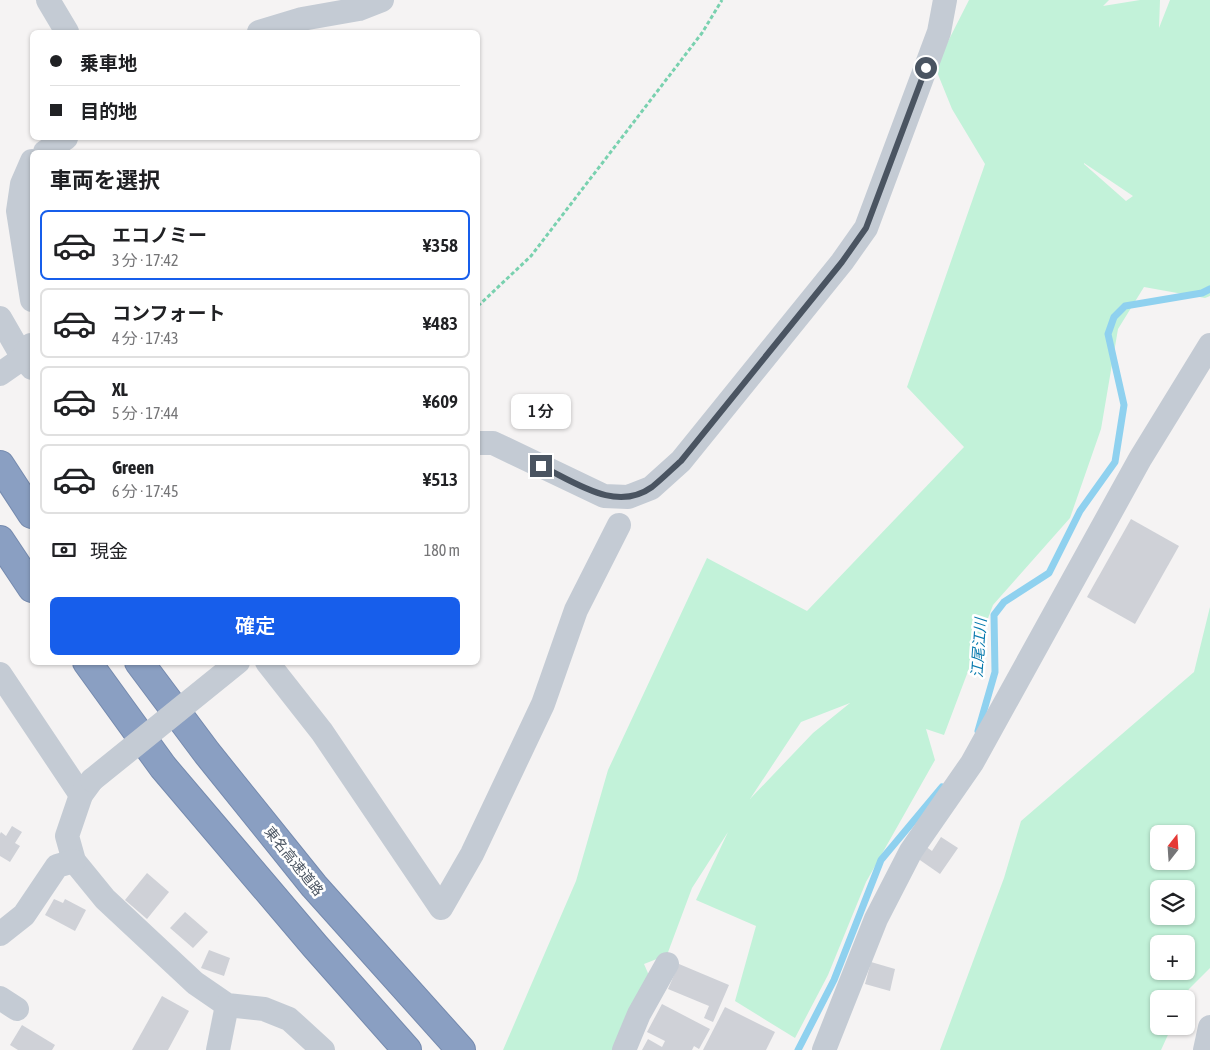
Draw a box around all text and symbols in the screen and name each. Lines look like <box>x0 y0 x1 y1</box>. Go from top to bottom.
text: 乗車地 <box>80 52 137 74</box>
route start <box>915 57 937 79</box>
text: 目的地 <box>80 100 137 122</box>
text: 車両を選択 <box>50 167 160 193</box>
icon: car <box>52 223 97 268</box>
text: エコノミー <box>112 224 207 246</box>
text: ¥358 <box>423 234 458 256</box>
text: 3 分 · 17:42 <box>112 251 178 269</box>
icon: car <box>52 301 97 346</box>
text: コンフォート <box>112 302 225 324</box>
text: ¥483 <box>423 312 458 334</box>
text: 4 分 · 17:43 <box>112 329 178 347</box>
text: XL <box>112 378 128 400</box>
icon: car <box>52 379 97 424</box>
text: ¥609 <box>423 390 458 412</box>
callout: 1 分 <box>511 394 571 428</box>
text: 1 分 <box>528 402 554 420</box>
text: 5 分 · 17:44 <box>112 404 178 422</box>
route end <box>530 455 552 477</box>
text: Green <box>112 456 154 478</box>
icon: car <box>52 457 97 502</box>
text: ¥513 <box>423 468 458 490</box>
text: 6 分 · 17:45 <box>112 482 178 500</box>
icon: cash <box>50 536 78 564</box>
text: 現金 <box>90 540 128 562</box>
text: 180 m <box>424 541 460 559</box>
button: 確定 <box>50 597 460 655</box>
water label: 江尾江川 <box>968 615 989 678</box>
street label: 東名高速道路 <box>261 823 327 899</box>
north arrow <box>1150 825 1195 870</box>
map controls <box>1150 825 1195 1035</box>
button: layers <box>1150 880 1195 925</box>
button: + <box>1150 935 1195 980</box>
button: − <box>1150 990 1195 1035</box>

